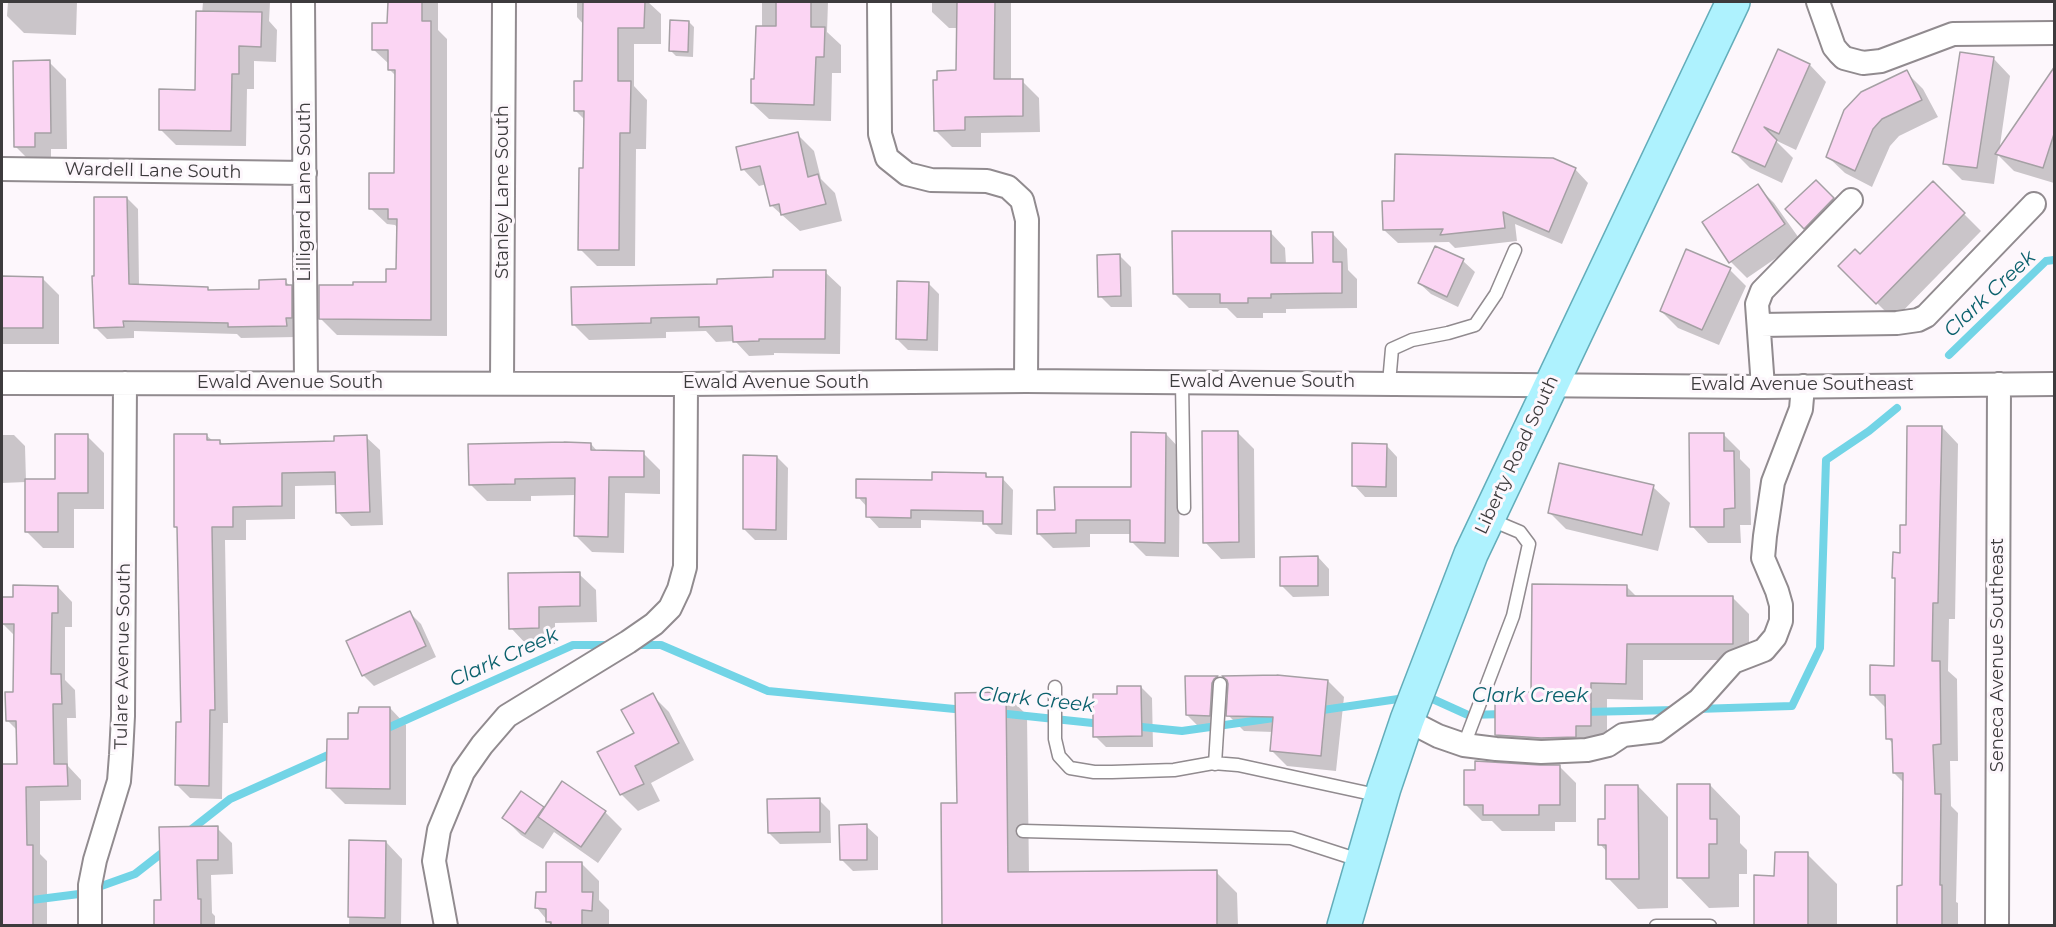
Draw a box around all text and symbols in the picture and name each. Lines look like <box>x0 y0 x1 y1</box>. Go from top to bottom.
street label: Lilligard Lane South <box>294 102 316 282</box>
street label: Stanley Lane South <box>492 105 514 279</box>
street label: Wardell Lane South <box>64 159 242 183</box>
water label: Clark Creek <box>1939 246 2041 342</box>
street label: Ewald Avenue South <box>1169 371 1355 393</box>
street label: Ewald Avenue South <box>197 372 383 394</box>
street label: Ewald Avenue South <box>683 372 869 394</box>
street label: Liberty Road South <box>1471 372 1563 538</box>
street label: Ewald Avenue Southeast <box>1690 374 1914 396</box>
street label: Seneca Avenue Southeast <box>1987 538 2009 772</box>
street label: Tulare Avenue South <box>111 562 135 750</box>
water label: Clark Creek <box>446 623 562 693</box>
water label: Clark Creek <box>977 682 1095 718</box>
water label: Clark Creek <box>1472 684 1588 708</box>

